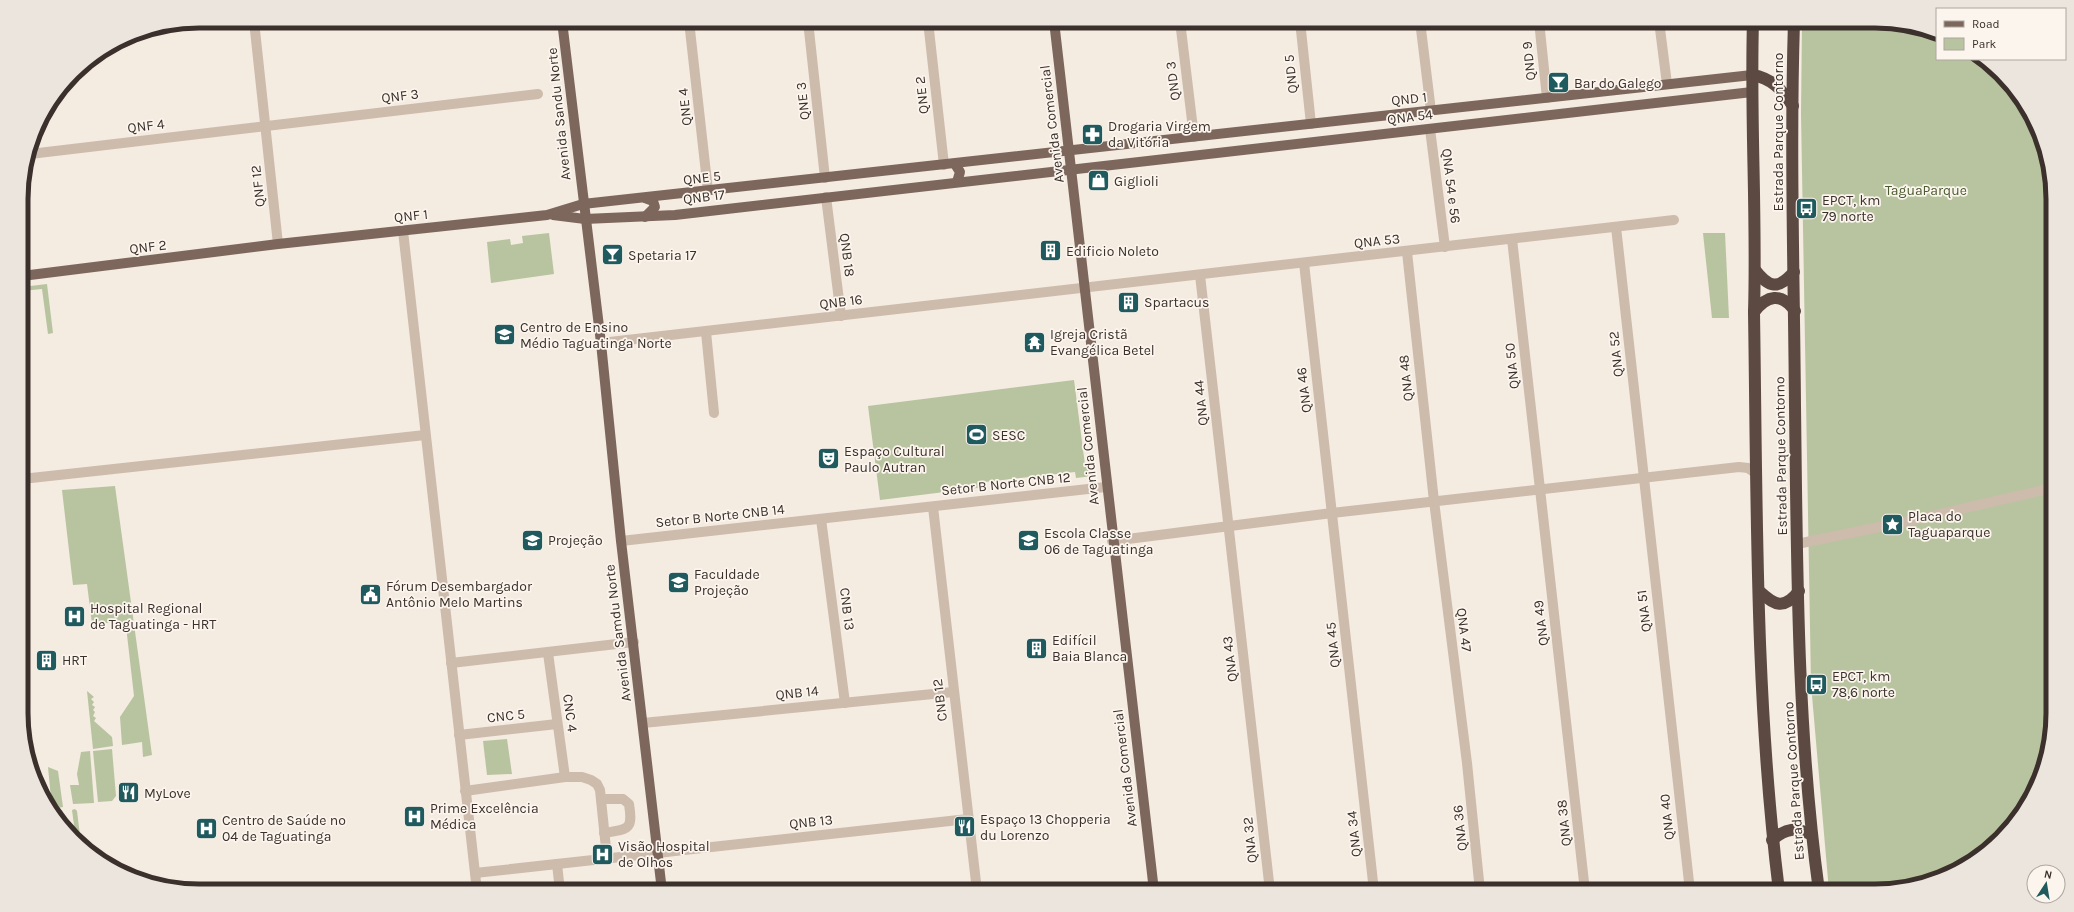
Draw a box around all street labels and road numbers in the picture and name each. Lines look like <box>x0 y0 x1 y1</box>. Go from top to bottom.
street label: QND 9 <box>1518 41 1540 81</box>
street label: Avenida Sandu Norte <box>544 47 574 181</box>
street label: Estrada Parque Contorno <box>1770 52 1787 212</box>
street label: QND 5 <box>1280 54 1302 94</box>
street label: QND 3 <box>1162 60 1184 102</box>
street label: Avenida Comercial <box>1036 64 1068 184</box>
street label: QNE 2 <box>912 75 932 115</box>
street label: QNE 3 <box>793 81 813 121</box>
street label: QNF 3 <box>380 85 420 107</box>
street label: QNE 4 <box>675 87 695 127</box>
street label: QND 1 <box>1390 89 1428 109</box>
street label: QNA 54 <box>1386 106 1434 128</box>
street label: QNF 4 <box>127 115 166 137</box>
street label: QNA 54 e 56 <box>1438 147 1464 225</box>
street label: QNF 12 <box>247 164 269 208</box>
street label: QNE 5 <box>682 167 722 189</box>
street label: QNB 17 <box>682 186 726 208</box>
street label: QNF 1 <box>393 206 429 226</box>
street label: QNA 53 <box>1353 230 1401 252</box>
street label: QNB 18 <box>836 232 858 278</box>
street label: QNF 2 <box>128 236 168 258</box>
street label: QNB 16 <box>818 291 864 313</box>
street label: QNA 52 <box>1605 330 1627 378</box>
street label: QNA 50 <box>1501 342 1523 390</box>
street label: QNA 48 <box>1395 354 1417 402</box>
street label: QNA 46 <box>1293 366 1315 414</box>
street label: Estrada Parque Contorno <box>1771 376 1791 536</box>
street label: QNA 44 <box>1190 379 1212 427</box>
street label: Avenida Comercial <box>1073 386 1103 506</box>
street label: Setor B Norte CNB 12 <box>940 469 1072 499</box>
street label: Setor B Norte CNB 14 <box>655 501 786 531</box>
street label: Avenida Samdu Norte <box>601 563 635 703</box>
street label: CNB 13 <box>836 587 858 631</box>
street label: QNA 51 <box>1633 589 1655 633</box>
street label: QNA 49 <box>1530 599 1552 647</box>
street label: QNA 47 <box>1453 607 1475 654</box>
street label: QNA 45 <box>1322 621 1344 669</box>
street label: QNA 43 <box>1219 635 1241 683</box>
street label: CNB 12 <box>929 678 951 722</box>
street label: QNB 14 <box>775 682 820 704</box>
street label: CNC 4 <box>559 693 581 733</box>
street label: Estrada Parque Contorno <box>1780 701 1808 861</box>
street label: CNC 5 <box>486 706 526 726</box>
street label: Avenida Comercial <box>1109 708 1141 828</box>
street label: QNA 40 <box>1656 793 1678 841</box>
street label: QNA 38 <box>1553 799 1575 847</box>
street label: QNA 36 <box>1449 804 1471 852</box>
street label: QNA 34 <box>1343 810 1365 858</box>
street label: QNB 13 <box>788 811 834 833</box>
street label: QNA 32 <box>1239 816 1261 864</box>

